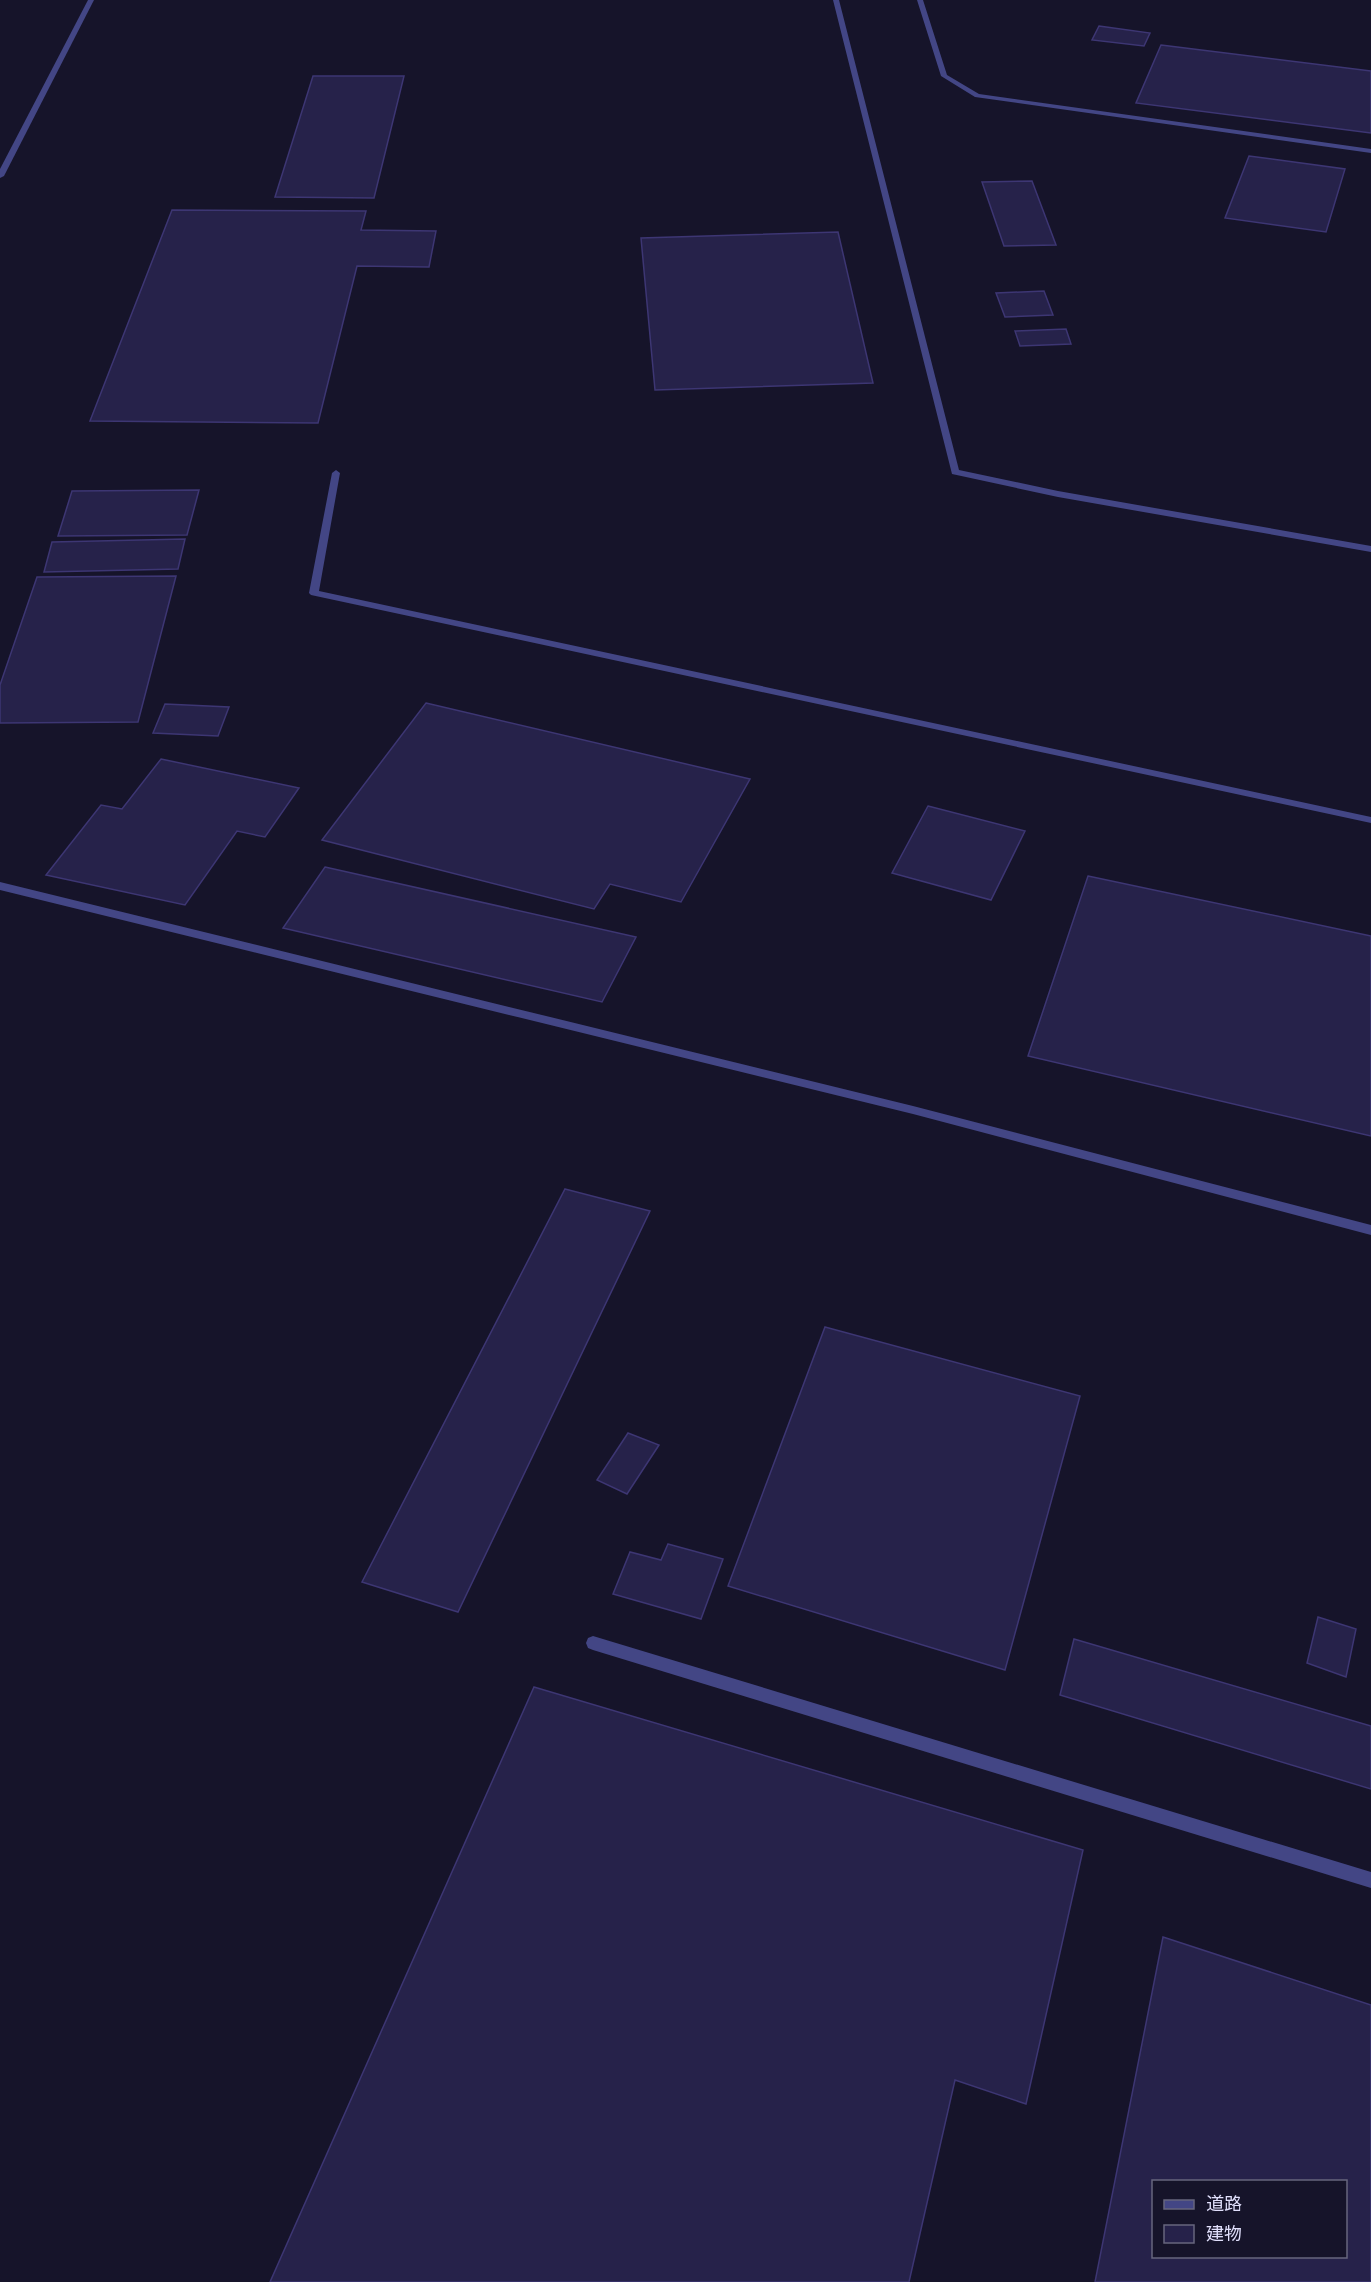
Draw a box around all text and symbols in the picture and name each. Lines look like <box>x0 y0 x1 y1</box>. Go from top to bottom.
legend <box>1152 2180 1347 2258</box>
text: 道路 <box>1206 2193 1242 2214</box>
text: 建物 <box>1206 2223 1242 2244</box>

